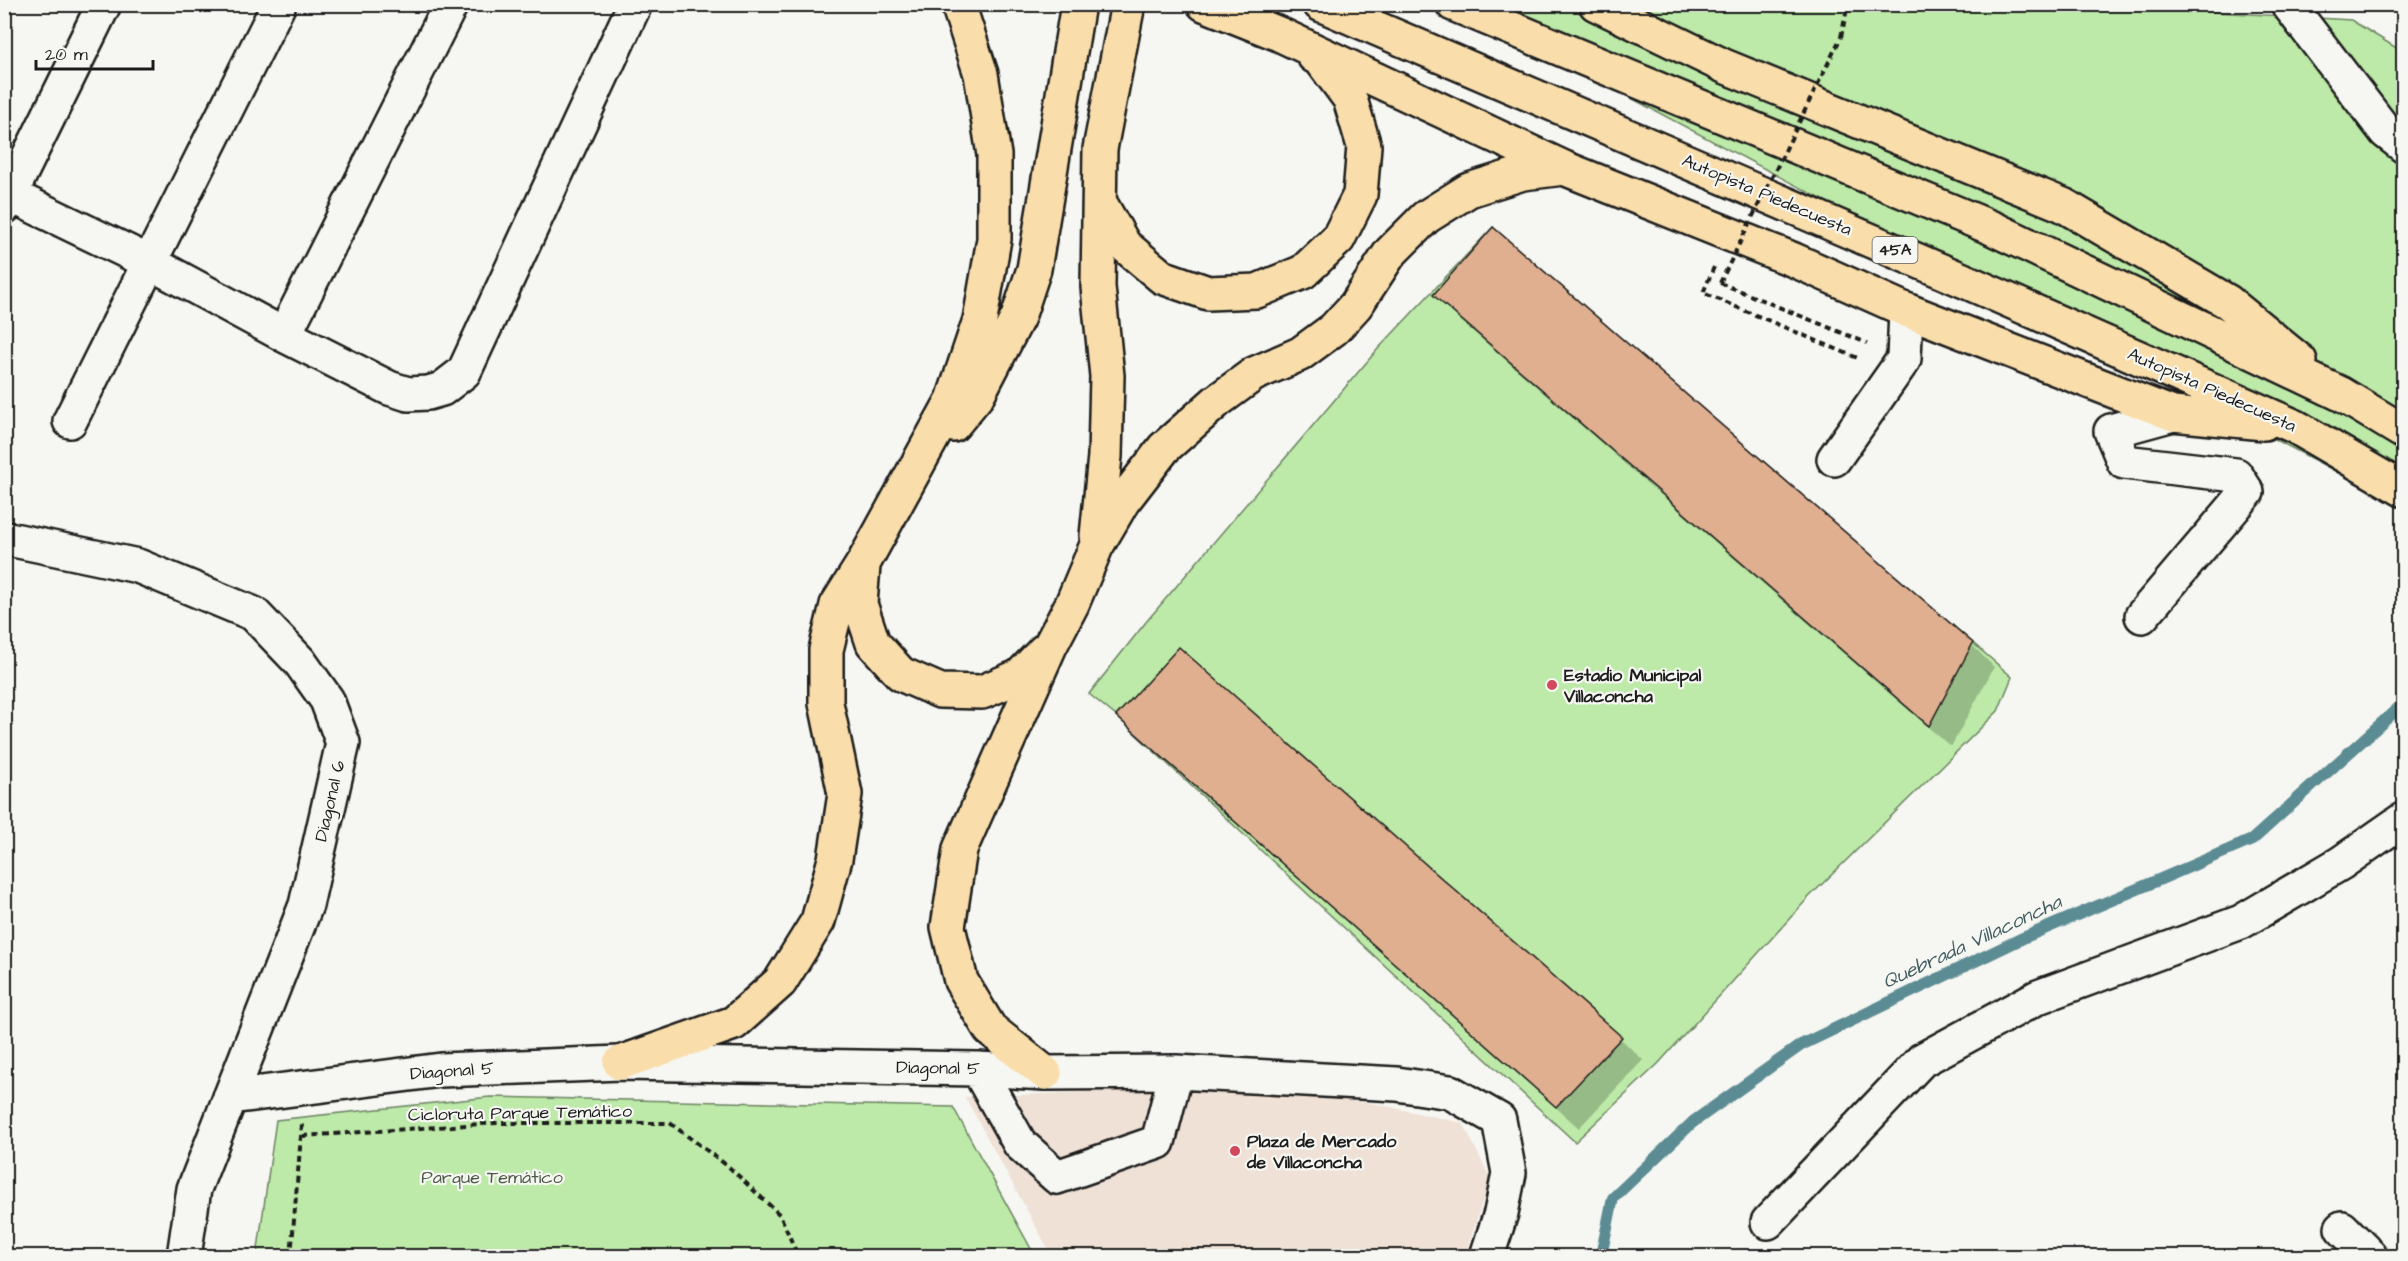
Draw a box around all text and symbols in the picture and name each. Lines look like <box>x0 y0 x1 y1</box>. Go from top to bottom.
scale bar <box>36 33 153 71</box>
text: 20 m <box>45 42 88 67</box>
street label: Autopista Piedecuesta <box>1678 148 1856 242</box>
road number: 45A <box>1872 237 1918 263</box>
street label: Autopista Piedecuesta <box>2124 342 2300 438</box>
place label: Estadio Municipal Villaconcha <box>1563 663 1701 709</box>
marker: Estadio Municipal Villaconcha <box>1545 678 1559 692</box>
street label: Diagonal 6 <box>309 758 352 844</box>
water label: Quebrada Villaconcha <box>1878 888 2067 996</box>
street label: Diagonal 5 <box>896 1055 980 1082</box>
street label: Diagonal 5 <box>409 1056 495 1087</box>
street label: Cicloruta Parque Temático <box>408 1099 632 1127</box>
place label: Plaza de Mercado de Villaconcha <box>1246 1129 1397 1175</box>
marker: Plaza de Mercado de Villaconcha <box>1228 1144 1242 1158</box>
park label: Parque Temático <box>421 1165 563 1190</box>

